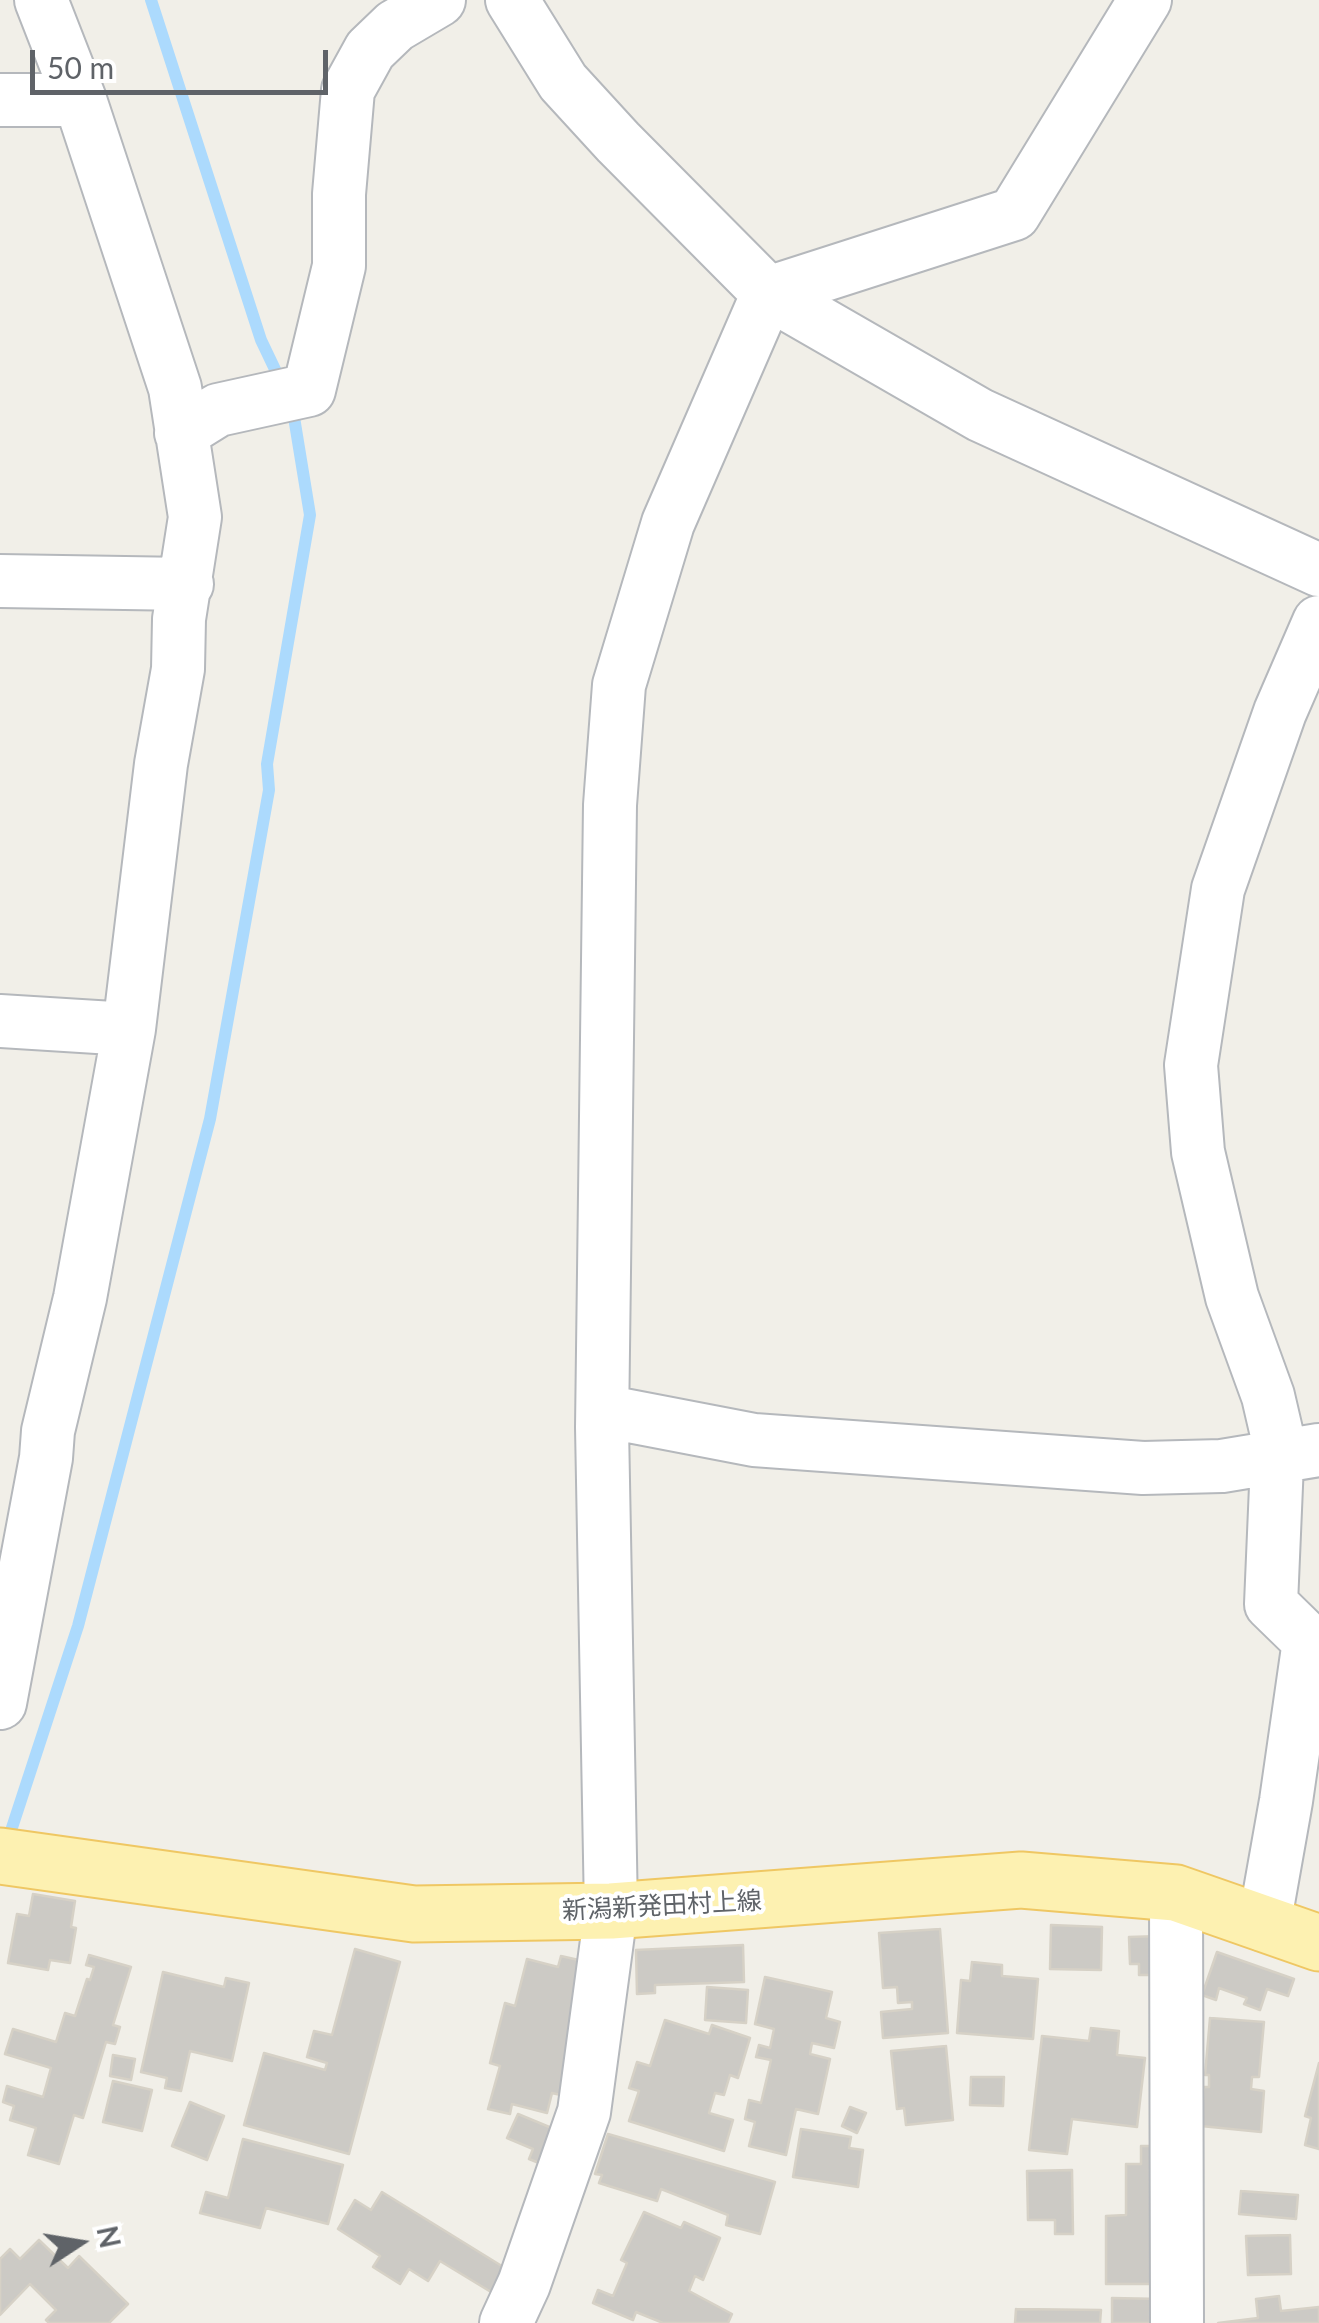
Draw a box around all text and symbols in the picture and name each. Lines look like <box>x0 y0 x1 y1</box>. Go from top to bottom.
scale bar <box>35 30 332 92</box>
text: 50 m <box>47 49 114 85</box>
street label: 新潟新発田村上線 <box>561 1886 763 1926</box>
north arrow <box>30 2193 130 2293</box>
text: N <box>90 2223 128 2251</box>

